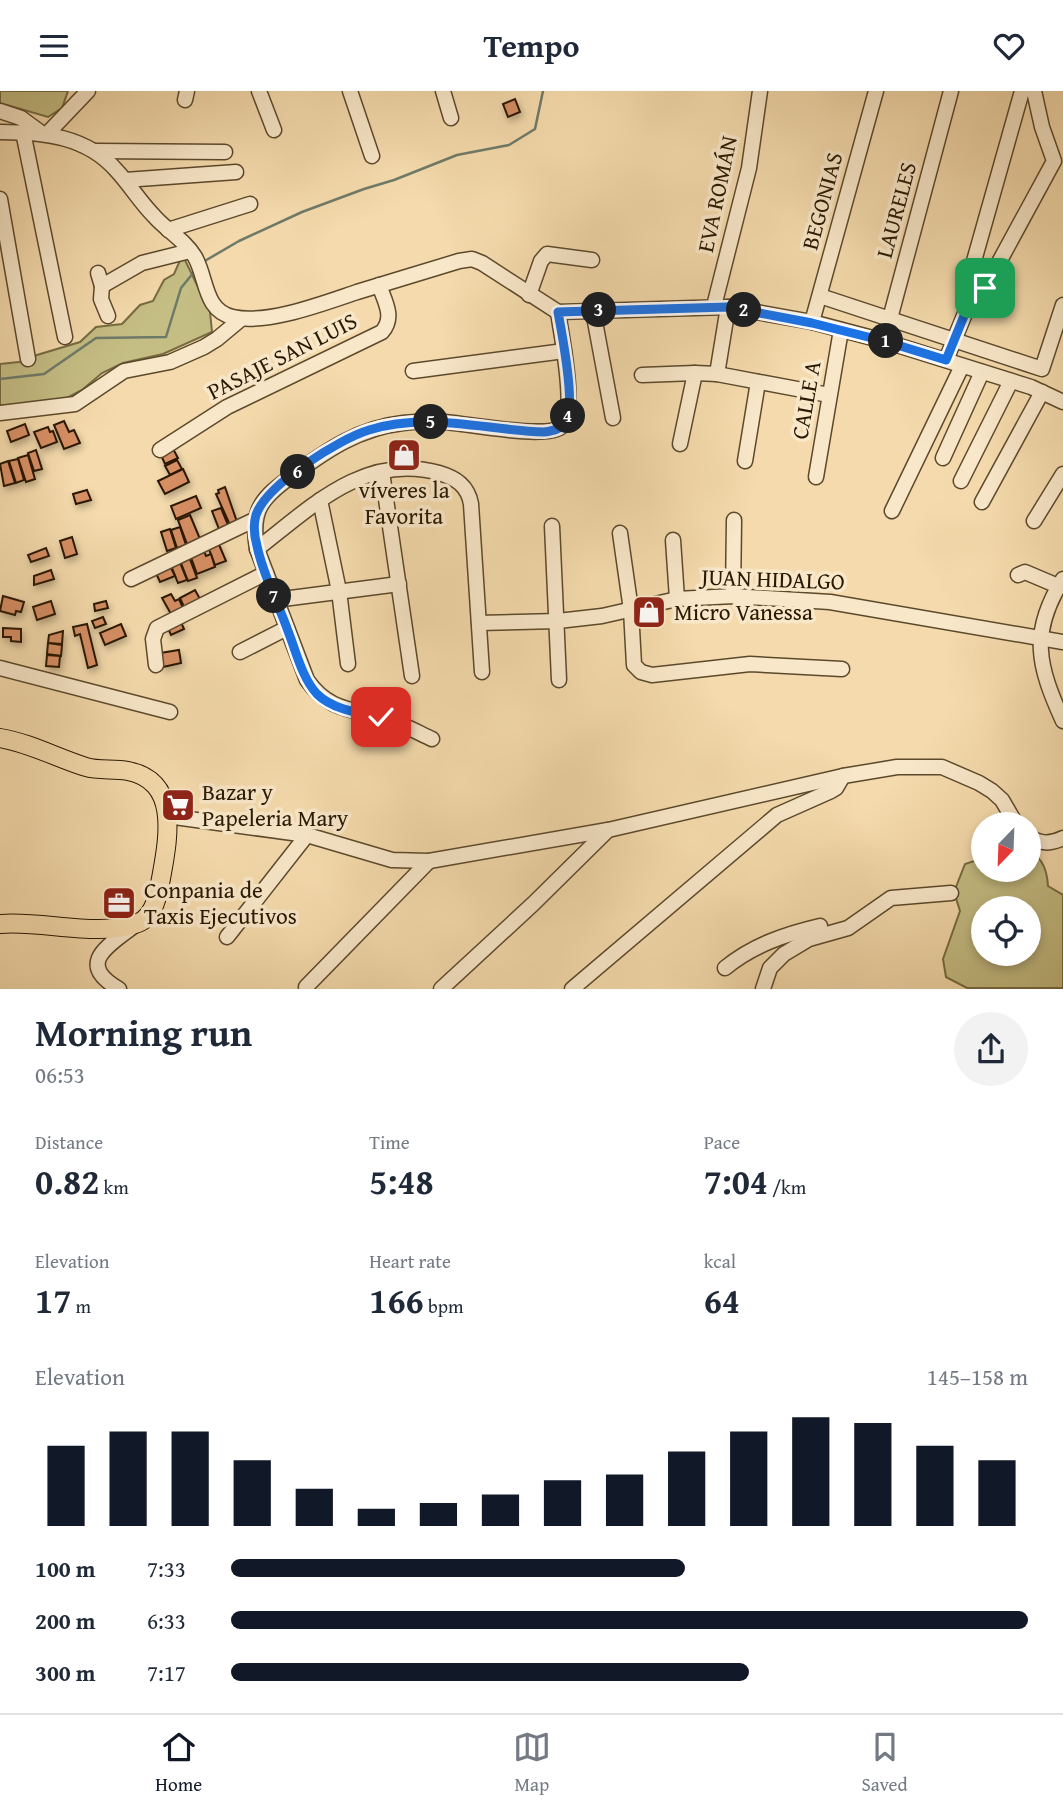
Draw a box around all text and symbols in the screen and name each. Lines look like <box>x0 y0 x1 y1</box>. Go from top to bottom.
text: Tempo <box>484 22 580 69</box>
icon: menu <box>35 27 73 65</box>
icon: heart <box>990 27 1028 65</box>
street label: EVA ROMÁN <box>688 133 745 255</box>
street label: BEGONIAS <box>793 149 850 253</box>
street label: LAURELES <box>867 158 924 262</box>
pin <box>955 258 1015 318</box>
icon: arrive <box>966 269 1004 307</box>
pin: 3 <box>582 293 616 327</box>
pin: 2 <box>726 293 762 327</box>
text: 3 <box>594 295 603 323</box>
text: 2 <box>739 295 748 323</box>
street label: PASAJE SAN LUIS <box>201 304 362 407</box>
pin: 1 <box>868 323 903 359</box>
text: 1 <box>881 326 890 354</box>
street label: CALLE A <box>782 358 829 442</box>
pin: 4 <box>550 399 586 433</box>
text: 4 <box>563 401 572 429</box>
pin: 5 <box>414 405 448 439</box>
text: 5 <box>426 407 435 435</box>
shop icon: víveres la Favorita <box>385 436 423 474</box>
pin: 6 <box>280 455 316 489</box>
text: 6 <box>293 457 302 485</box>
place label: víveres la Favorita <box>358 473 450 532</box>
street label: JUAN HIDALGO <box>698 559 845 597</box>
pin: 7 <box>256 579 292 613</box>
text: 7 <box>269 581 278 609</box>
shop icon: Micro Vanessa <box>630 593 668 631</box>
place label: Micro Vanessa <box>674 595 813 628</box>
pin <box>351 687 411 747</box>
icon: check <box>362 698 400 736</box>
place label: Bazar y Papeleria Mary <box>202 775 349 834</box>
supermarket icon: Bazar y Papeleria Mary <box>159 786 197 824</box>
north arrow <box>971 812 1041 882</box>
map controls <box>971 812 1041 966</box>
place label: Conpania de Taxis Ejecutivos <box>144 873 297 932</box>
office icon: Conpania de Taxis Ejecutivos <box>100 884 138 922</box>
button: locate <box>971 896 1041 966</box>
text: Morning run <box>35 1004 252 1060</box>
button: share <box>954 1012 1028 1086</box>
text: 06:53 <box>35 1058 85 1091</box>
text: Distance <box>35 1128 103 1156</box>
text: Time <box>369 1128 410 1156</box>
text: Pace <box>704 1128 740 1156</box>
text: 0.82 <box>35 1156 99 1207</box>
text: 5:48 <box>369 1156 434 1207</box>
text: 7:04 <box>704 1156 768 1207</box>
text: km <box>99 1173 129 1201</box>
text: /km <box>768 1173 806 1201</box>
text: Elevation <box>35 1247 109 1275</box>
text: Heart rate <box>369 1247 451 1275</box>
text: kcal <box>704 1247 736 1275</box>
text: 17 <box>35 1275 71 1326</box>
text: 166 <box>369 1275 424 1326</box>
text: 64 <box>704 1275 740 1326</box>
text: m <box>71 1292 91 1320</box>
text: bpm <box>424 1292 464 1320</box>
text: Elevation <box>35 1360 125 1393</box>
text: 145–158 m <box>927 1360 1028 1393</box>
text: 100 m <box>35 1552 96 1585</box>
text: 7:33 <box>147 1552 186 1585</box>
text: 200 m <box>35 1604 96 1637</box>
text: 6:33 <box>147 1604 186 1637</box>
text: 300 m <box>35 1656 96 1689</box>
text: 7:17 <box>147 1656 186 1689</box>
tab: Home <box>155 1728 202 1798</box>
tab: Map <box>513 1728 551 1798</box>
tab: Saved <box>862 1728 908 1798</box>

